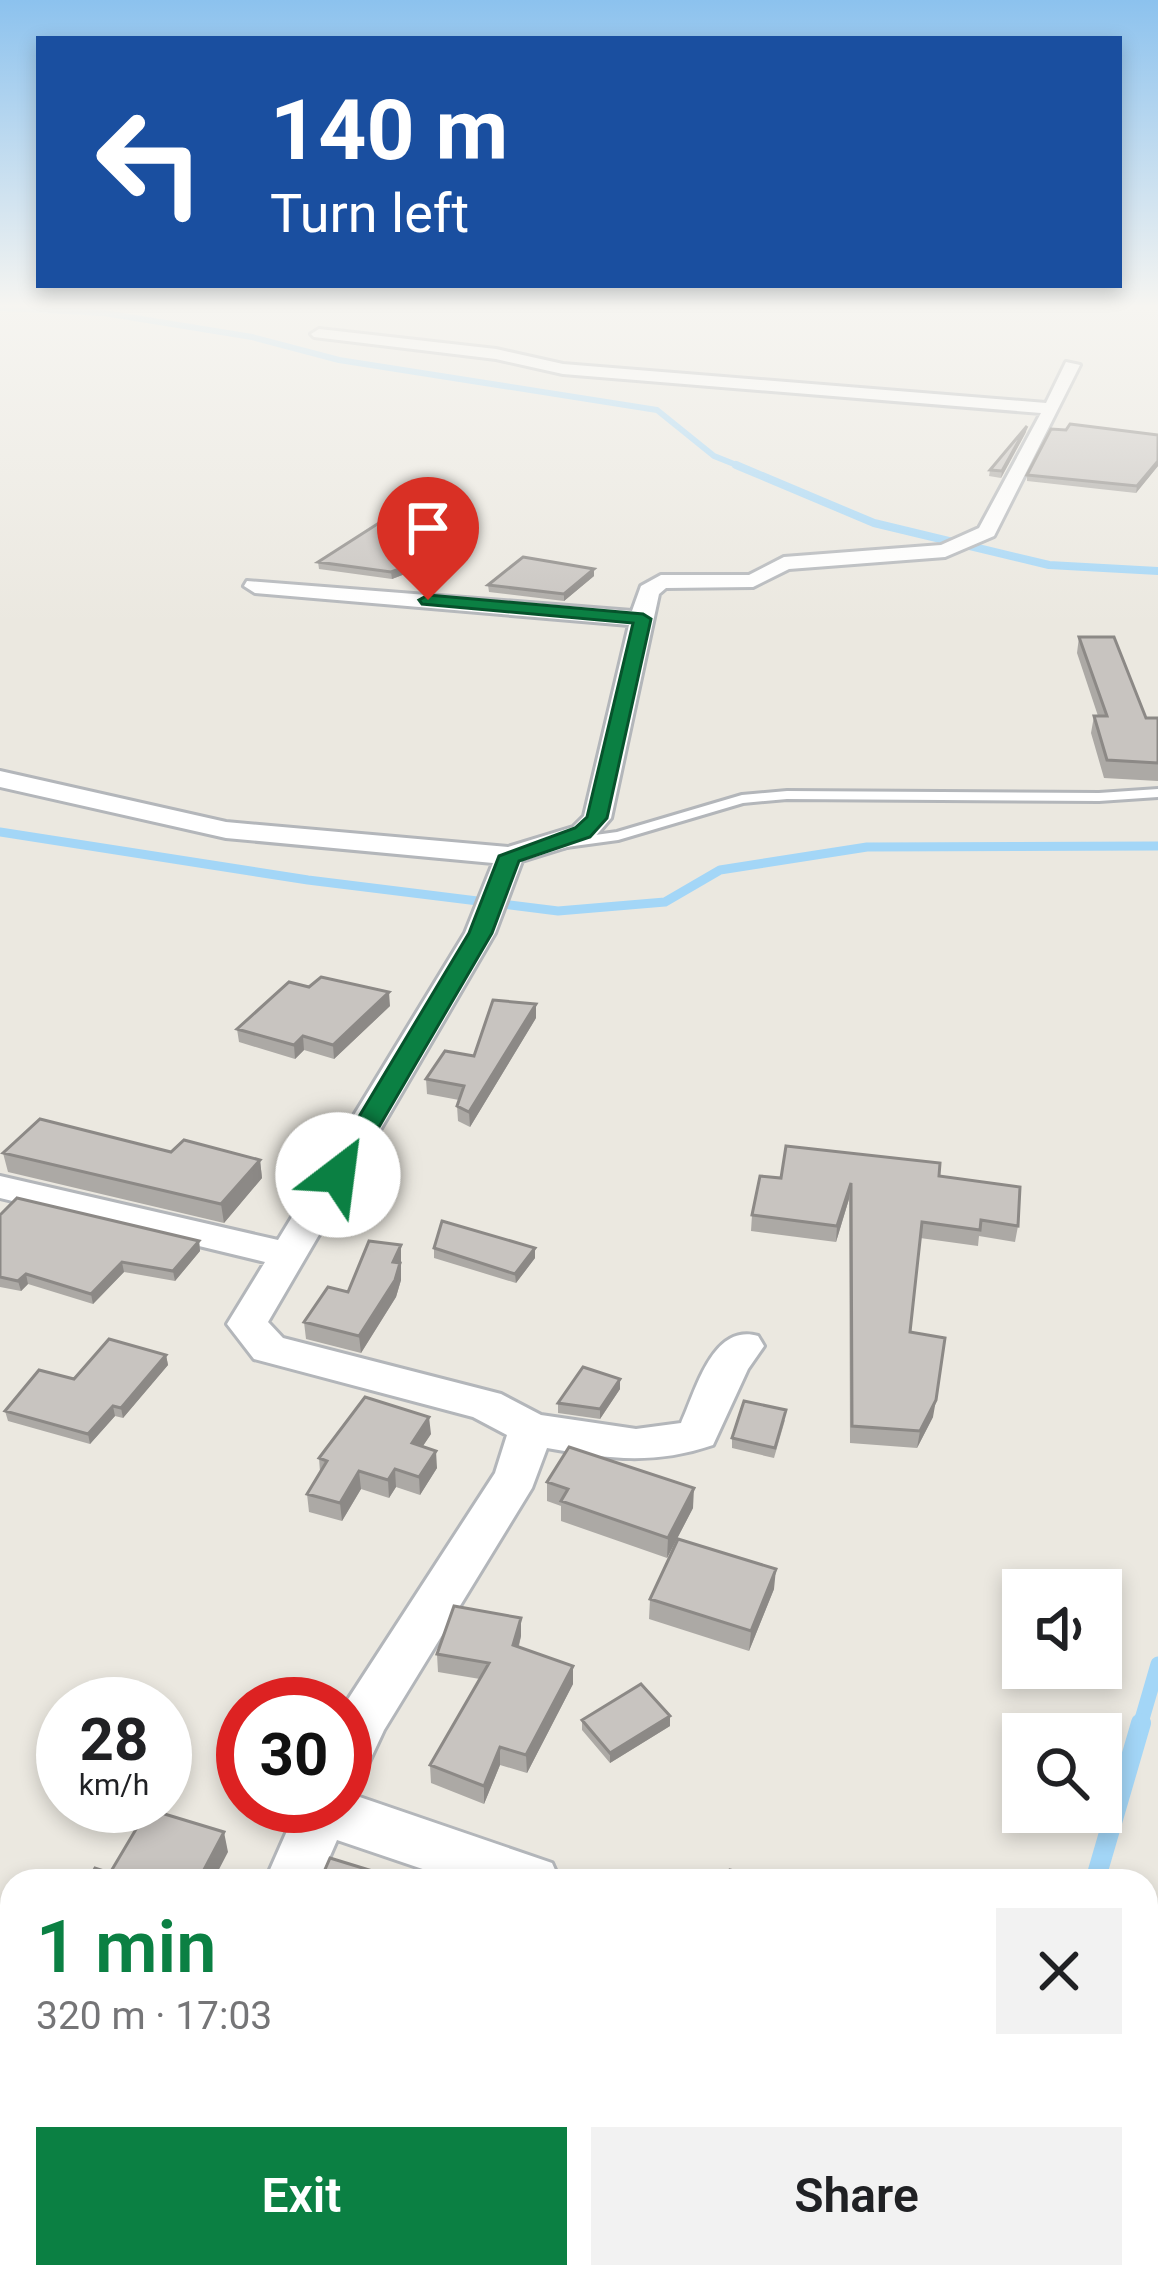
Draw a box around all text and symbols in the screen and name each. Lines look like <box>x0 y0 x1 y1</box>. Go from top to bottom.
text: 140 m <box>270 81 508 180</box>
icon: left <box>72 84 228 240</box>
text: Turn left <box>270 182 469 245</box>
pin <box>377 477 479 600</box>
icon: arrive <box>395 495 461 561</box>
position arrow <box>275 1112 401 1238</box>
map controls <box>1002 1569 1122 1833</box>
button: sound <box>1002 1569 1122 1689</box>
speed limit sign: 30 <box>216 1677 372 1833</box>
text: 28 <box>80 1704 148 1775</box>
button: search <box>1002 1713 1122 1833</box>
text: km/h <box>79 1767 149 1802</box>
text: 1 min <box>36 1905 217 1990</box>
button: close <box>996 1908 1122 2034</box>
text: 320 m · 17:03 <box>36 1993 272 2039</box>
button: Exit <box>36 2127 567 2265</box>
button: Share <box>591 2127 1122 2265</box>

